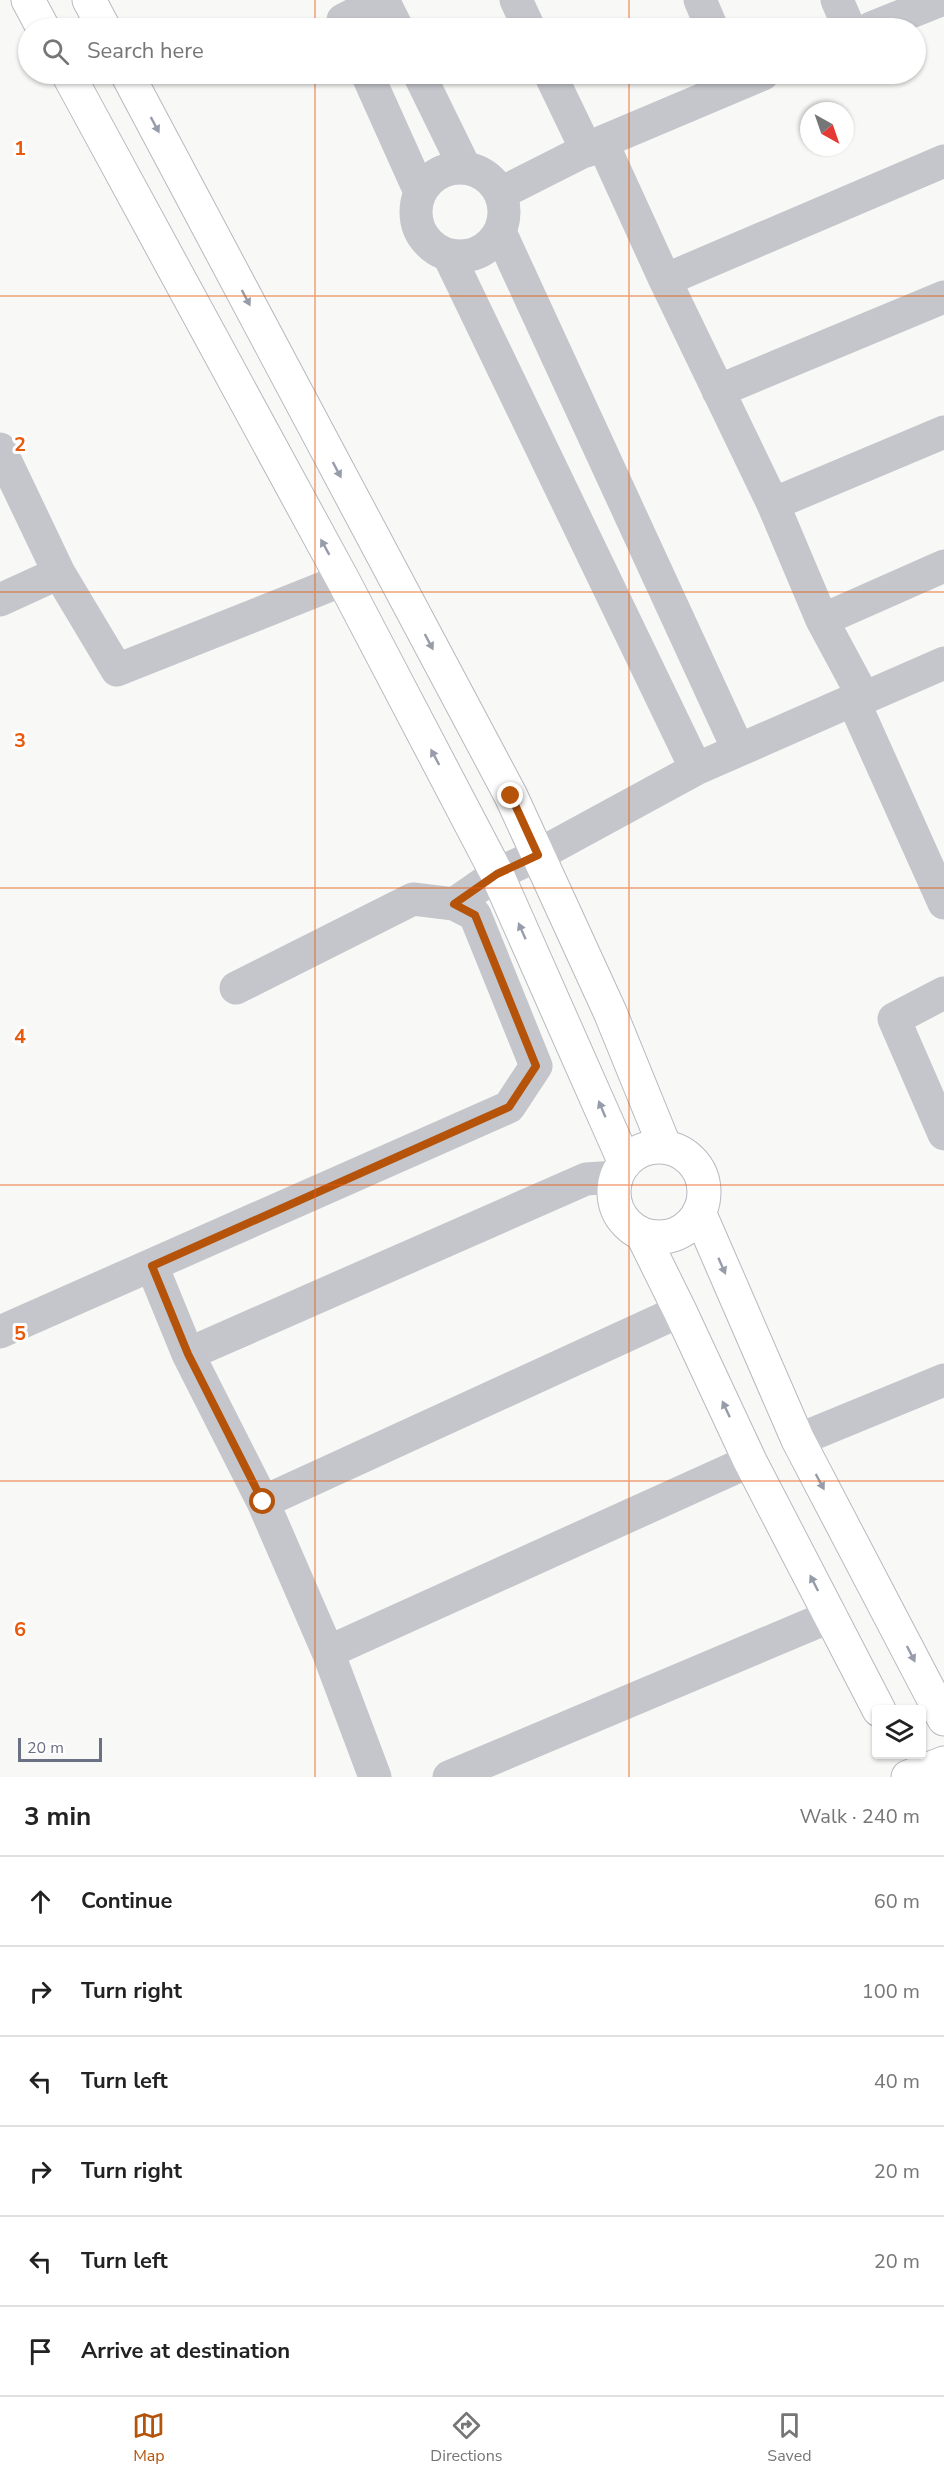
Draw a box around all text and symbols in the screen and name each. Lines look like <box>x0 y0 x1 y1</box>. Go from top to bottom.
search box <box>18 18 926 84</box>
icon: search <box>39 35 72 68</box>
text: Search here <box>87 36 204 66</box>
north arrow <box>800 102 854 156</box>
one-way arrow <box>150 117 160 134</box>
text: 1 <box>14 135 26 162</box>
one-way arrow <box>241 289 251 306</box>
text: 2 <box>14 431 26 458</box>
one-way arrow <box>332 462 342 479</box>
one-way arrow <box>320 538 330 555</box>
one-way arrow <box>424 634 434 651</box>
text: 3 <box>14 727 26 754</box>
one-way arrow <box>430 748 440 765</box>
route end <box>497 782 523 808</box>
one-way arrow <box>518 922 527 939</box>
text: 4 <box>14 1023 26 1050</box>
one-way arrow <box>597 1099 607 1117</box>
one-way arrow <box>717 1258 726 1275</box>
text: 5 <box>14 1320 26 1347</box>
one-way arrow <box>722 1400 731 1417</box>
one-way arrow <box>815 1474 825 1491</box>
route start <box>249 1488 275 1514</box>
one-way arrow <box>809 1574 819 1591</box>
text: 6 <box>14 1616 26 1643</box>
one-way arrow <box>906 1646 916 1663</box>
map controls <box>872 1705 926 1759</box>
button: layers <box>872 1705 926 1759</box>
scale bar <box>18 1735 102 1762</box>
text: 20 m <box>27 1737 64 1759</box>
text: 3 min <box>24 1799 91 1834</box>
text: Walk · 240 m <box>800 1803 920 1830</box>
icon: ahead <box>24 1885 57 1918</box>
text: Continue <box>81 1886 172 1916</box>
text: 60 m <box>874 1888 920 1915</box>
icon: right <box>24 1975 57 2008</box>
text: Turn right <box>81 1976 182 2006</box>
text: 100 m <box>862 1978 920 2005</box>
icon: left <box>24 2065 57 2098</box>
text: Turn left <box>81 2066 168 2096</box>
text: 40 m <box>874 2068 920 2095</box>
icon: right <box>24 2155 57 2188</box>
text: Turn right <box>81 2156 182 2186</box>
text: 20 m <box>874 2158 920 2185</box>
icon: left <box>24 2245 57 2278</box>
text: Turn left <box>81 2246 168 2276</box>
text: 20 m <box>874 2248 920 2275</box>
icon: arrive <box>24 2335 57 2368</box>
text: Arrive at destination <box>81 2336 290 2366</box>
tab: Map <box>132 2409 165 2467</box>
tab: Directions <box>430 2409 502 2467</box>
tab: Saved <box>767 2409 812 2467</box>

